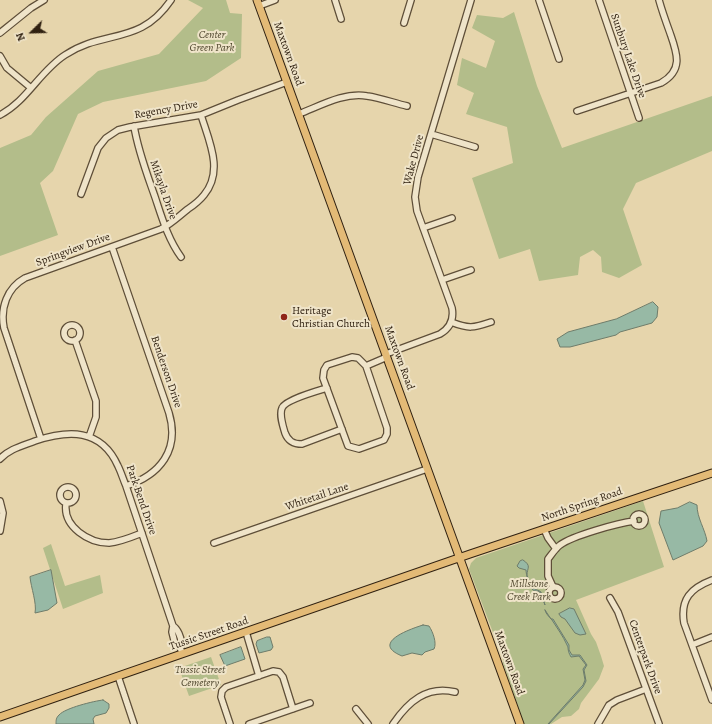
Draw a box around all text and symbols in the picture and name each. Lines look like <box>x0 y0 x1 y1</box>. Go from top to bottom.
north arrow <box>12 12 52 52</box>
street label: Sunbury Lake Drive <box>607 12 649 100</box>
street label: Maxtown Road <box>270 20 306 88</box>
park label: Center Green Park <box>190 28 234 54</box>
text: N <box>12 30 29 44</box>
street label: Regency Drive <box>133 98 199 122</box>
street label: Wake Drive <box>401 133 427 187</box>
street label: Mikayla Drive <box>147 159 179 221</box>
street label: Springview Drive <box>34 230 112 270</box>
place label: Heritage Christian Church <box>292 304 370 330</box>
marker: Heritage Christian Church <box>279 312 289 322</box>
street label: Maxtown Road <box>381 324 417 392</box>
street label: Benderson Drive <box>148 334 184 410</box>
street label: Park Bend Drive <box>123 463 159 537</box>
street label: Whitetail Lane <box>284 480 350 514</box>
street label: North Spring Road <box>540 485 624 525</box>
park label: Millstone Creek Park <box>507 577 551 603</box>
street label: Tussic Street Road <box>168 614 250 654</box>
street label: Centerpark Drive <box>625 618 665 696</box>
street label: Maxtown Road <box>491 629 527 697</box>
park label: Tussic Street Cemetery <box>175 663 225 689</box>

